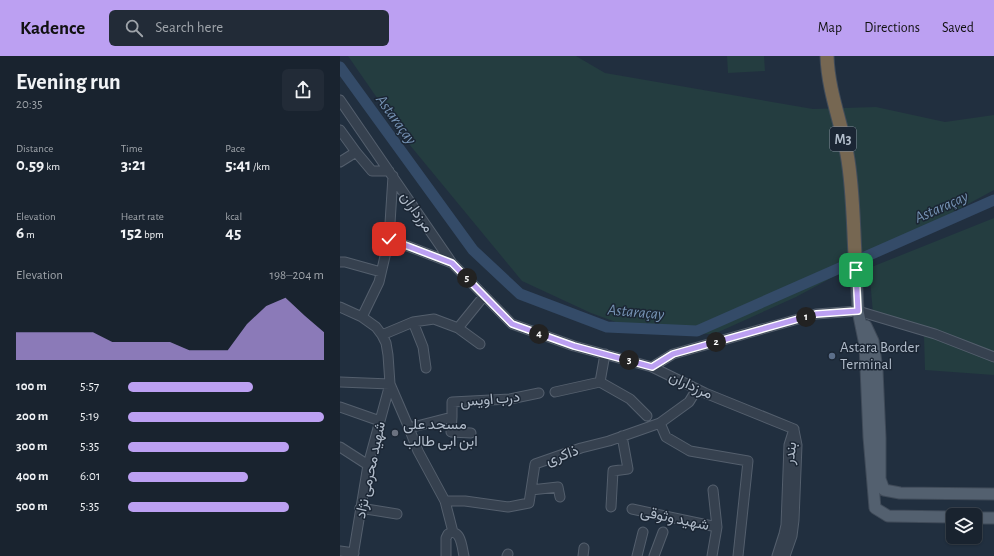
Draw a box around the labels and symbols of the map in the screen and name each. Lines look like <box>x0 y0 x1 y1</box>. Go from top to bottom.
water label: Astaraçay <box>372 91 420 148</box>
road number: M3 <box>830 127 856 151</box>
water label: Astaraçay <box>911 188 971 226</box>
street label: مرزداران <box>396 189 436 236</box>
pin <box>372 222 406 256</box>
pin <box>839 253 873 287</box>
pin: 5 <box>457 268 477 288</box>
water label: Astaraçay <box>606 301 665 322</box>
pin: 1 <box>796 307 816 327</box>
pin: 4 <box>529 324 549 344</box>
pin: 2 <box>706 332 726 352</box>
place label: Astara Border Terminal <box>840 340 920 372</box>
pin: 3 <box>619 350 639 370</box>
marker: Astara Border Terminal <box>827 351 837 361</box>
street label: مرزداران <box>666 369 715 403</box>
street label: درب اویس <box>459 389 521 412</box>
place label: مسجد علی ابن ابی طالب <box>403 417 478 451</box>
street label: شهید محرمی نژاد <box>353 420 390 520</box>
marker: مسجد علی ابن ابی طالب <box>390 428 400 438</box>
street label: بندر <box>782 441 800 466</box>
street label: ذاکری <box>544 443 581 470</box>
street label: شهید وثوقی <box>639 504 711 535</box>

